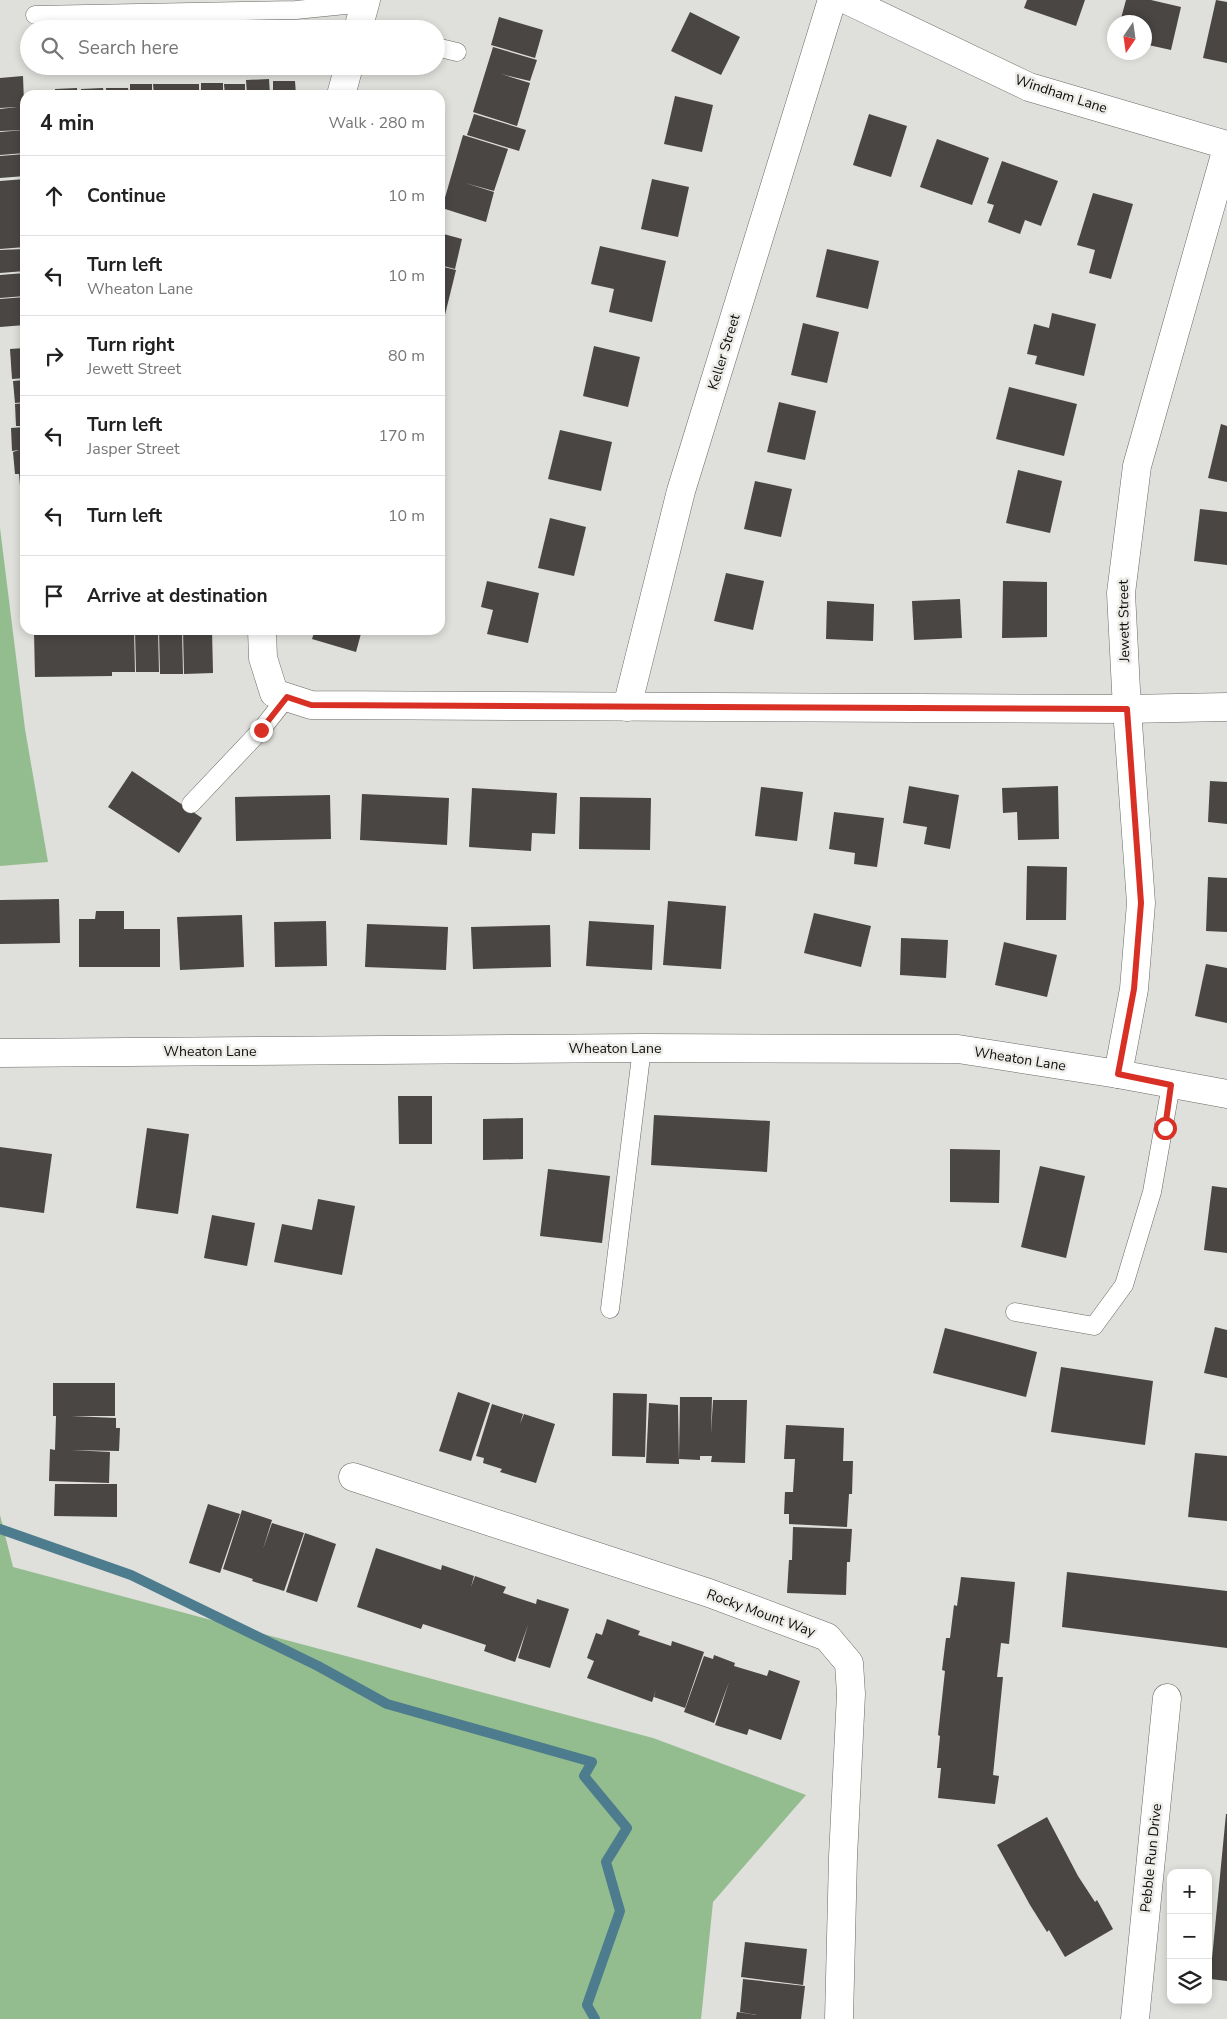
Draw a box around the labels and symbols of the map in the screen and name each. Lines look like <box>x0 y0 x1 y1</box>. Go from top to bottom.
north arrow <box>1107 15 1152 60</box>
street label: Windham Lane <box>1012 70 1110 118</box>
street label: Keller Street <box>703 312 745 392</box>
street label: Jewett Street <box>1114 580 1134 663</box>
route end <box>250 719 273 742</box>
street label: Wheaton Lane <box>569 1039 661 1058</box>
street label: Wheaton Lane <box>164 1042 256 1061</box>
street label: Wheaton Lane <box>973 1042 1067 1076</box>
route start <box>1154 1117 1177 1140</box>
street label: Rocky Mount Way <box>704 1585 819 1642</box>
street label: Pebble Run Drive <box>1136 1803 1166 1913</box>

